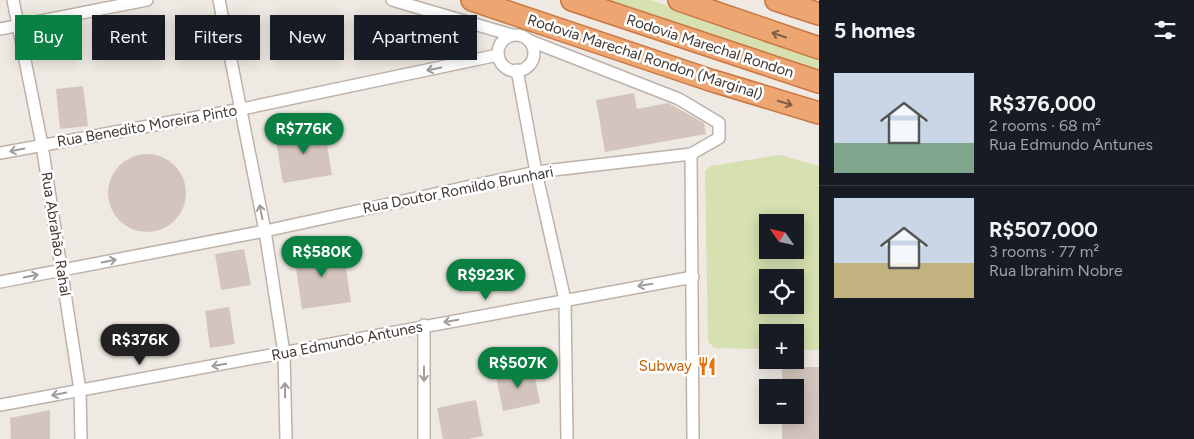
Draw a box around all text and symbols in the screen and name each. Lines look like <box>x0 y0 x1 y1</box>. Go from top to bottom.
street label: Rodovia Marechal Rondon (Marginal) <box>525 10 765 104</box>
street label: Rodovia Marechal Rondon <box>624 10 796 82</box>
chip: Buy <box>15 15 82 60</box>
chip: Rent <box>92 15 165 60</box>
chip: Filters <box>175 15 260 60</box>
chip: New <box>270 15 344 60</box>
chip: Apartment <box>354 15 477 60</box>
icon: filters <box>1151 16 1179 44</box>
text: 5 homes <box>834 18 915 43</box>
one-way arrow <box>771 29 787 39</box>
one-way arrow <box>426 65 442 74</box>
text: R$376,000 <box>989 91 1096 116</box>
icon: home <box>874 93 934 153</box>
one-way arrow <box>776 98 792 108</box>
street label: Rua Benedito Moreira Pinto <box>55 101 239 151</box>
pin: R$776K <box>263 112 345 155</box>
text: 2 rooms · 68 m² <box>989 116 1101 135</box>
text: R$776K <box>276 119 332 138</box>
text: Rua Edmundo Antunes <box>989 135 1153 154</box>
one-way arrow <box>9 146 25 156</box>
street label: Rua Doutor Romildo Brunhari <box>361 163 555 217</box>
street label: Rua Abrahão Rahal <box>37 171 75 297</box>
one-way arrow <box>256 205 266 221</box>
north arrow <box>759 214 804 259</box>
map controls <box>759 214 804 424</box>
text: R$507,000 <box>989 217 1098 242</box>
icon: home <box>874 218 934 278</box>
pin: R$580K <box>281 236 363 278</box>
text: R$580K <box>292 242 352 261</box>
text: 3 rooms · 77 m² <box>989 242 1099 261</box>
one-way arrow <box>101 255 117 265</box>
pin: R$923K <box>445 258 527 301</box>
text: Rua Ibrahim Nobre <box>989 261 1123 280</box>
text: R$923K <box>457 265 515 284</box>
button: locate <box>759 269 804 314</box>
one-way arrow <box>22 270 38 280</box>
one-way arrow <box>638 281 654 291</box>
one-way arrow <box>443 316 459 326</box>
street label: Rua Edmundo Antunes <box>270 318 424 364</box>
pin: R$376K <box>99 324 181 366</box>
button: + <box>759 324 804 369</box>
text: R$376K <box>112 330 168 349</box>
pin: R$507K <box>477 346 559 389</box>
text: R$507K <box>489 353 547 372</box>
restaurant icon: Subway <box>696 355 718 377</box>
place label: Subway <box>639 357 692 375</box>
one-way arrow <box>212 360 228 370</box>
one-way arrow <box>419 366 429 382</box>
button: − <box>759 379 804 424</box>
one-way arrow <box>280 383 290 399</box>
one-way arrow <box>52 390 68 399</box>

